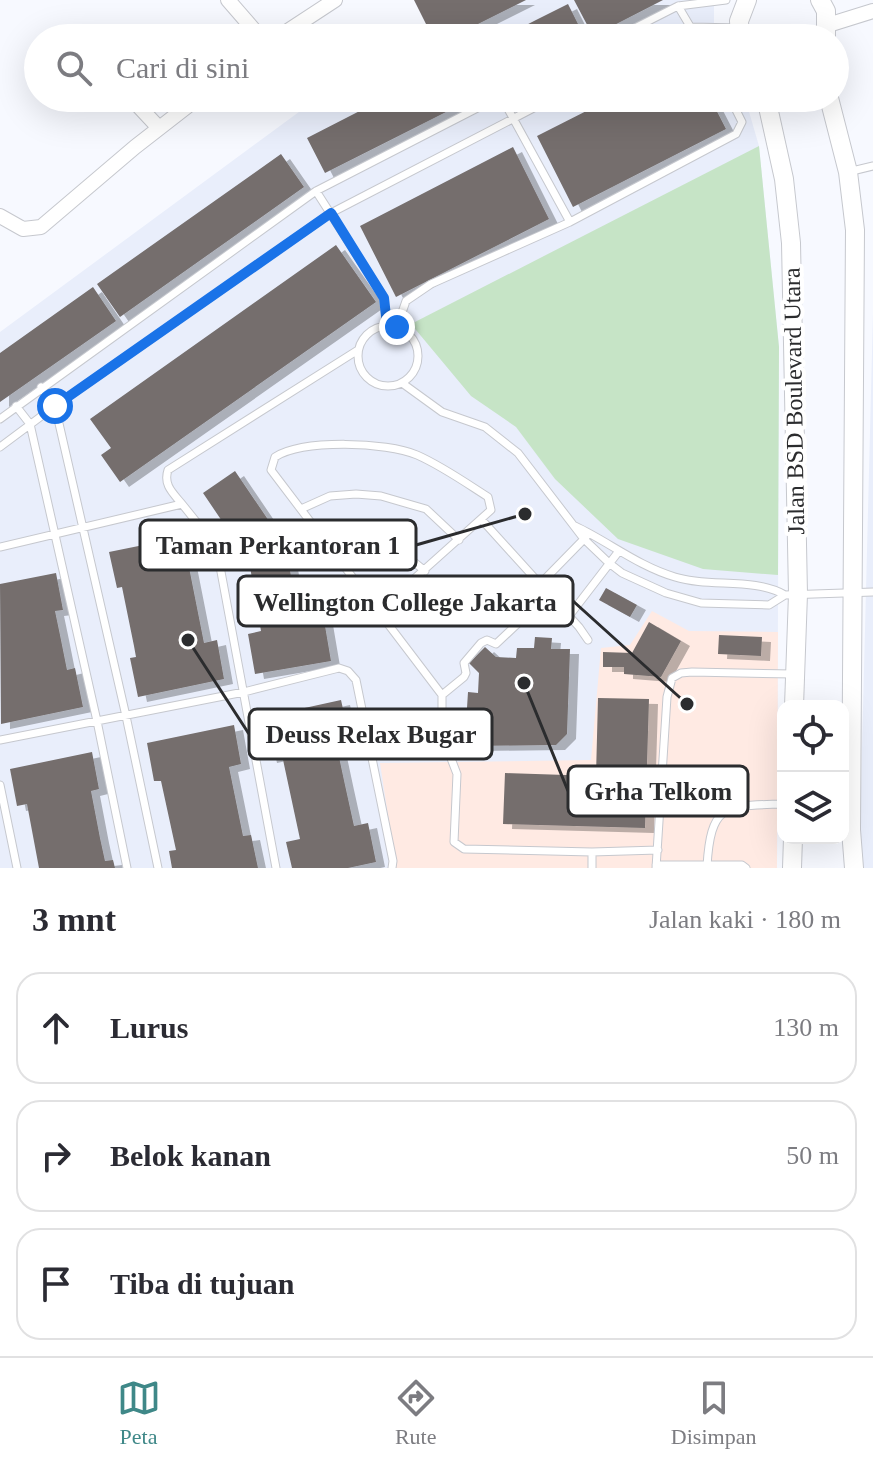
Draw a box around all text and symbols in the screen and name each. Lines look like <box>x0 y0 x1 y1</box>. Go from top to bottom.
search box <box>24 24 849 112</box>
icon: search <box>52 46 96 90</box>
text: Cari di sini <box>116 51 249 84</box>
street label: Jalan BSD Boulevard Utara <box>779 267 809 535</box>
route end <box>379 309 415 345</box>
route start <box>37 388 73 424</box>
callout: Taman Perkantoran 1 <box>140 520 416 570</box>
text: Taman Perkantoran 1 <box>156 531 400 560</box>
callout: Wellington College Jakarta <box>238 576 573 626</box>
text: Wellington College Jakarta <box>253 588 557 617</box>
map controls <box>777 700 849 844</box>
button: locate <box>777 700 849 772</box>
callout: Deuss Relax Bugar <box>249 709 492 759</box>
text: Deuss Relax Bugar <box>266 720 476 749</box>
callout: Grha Telkom <box>568 766 748 816</box>
button: layers <box>777 772 849 844</box>
text: Grha Telkom <box>584 777 732 806</box>
text: 3 mnt <box>32 901 116 938</box>
text: Jalan kaki · 180 m <box>649 905 841 934</box>
icon: ahead <box>34 1006 78 1050</box>
text: Lurus <box>110 1011 188 1044</box>
text: 130 m <box>773 1013 839 1042</box>
icon: right <box>34 1134 78 1178</box>
text: Belok kanan <box>110 1139 271 1172</box>
text: 50 m <box>786 1141 839 1170</box>
icon: arrive <box>34 1262 78 1306</box>
text: Tiba di tujuan <box>110 1267 295 1300</box>
tab: Peta <box>117 1376 161 1450</box>
tab: Rute <box>394 1376 438 1450</box>
tab: Disimpan <box>671 1376 756 1450</box>

